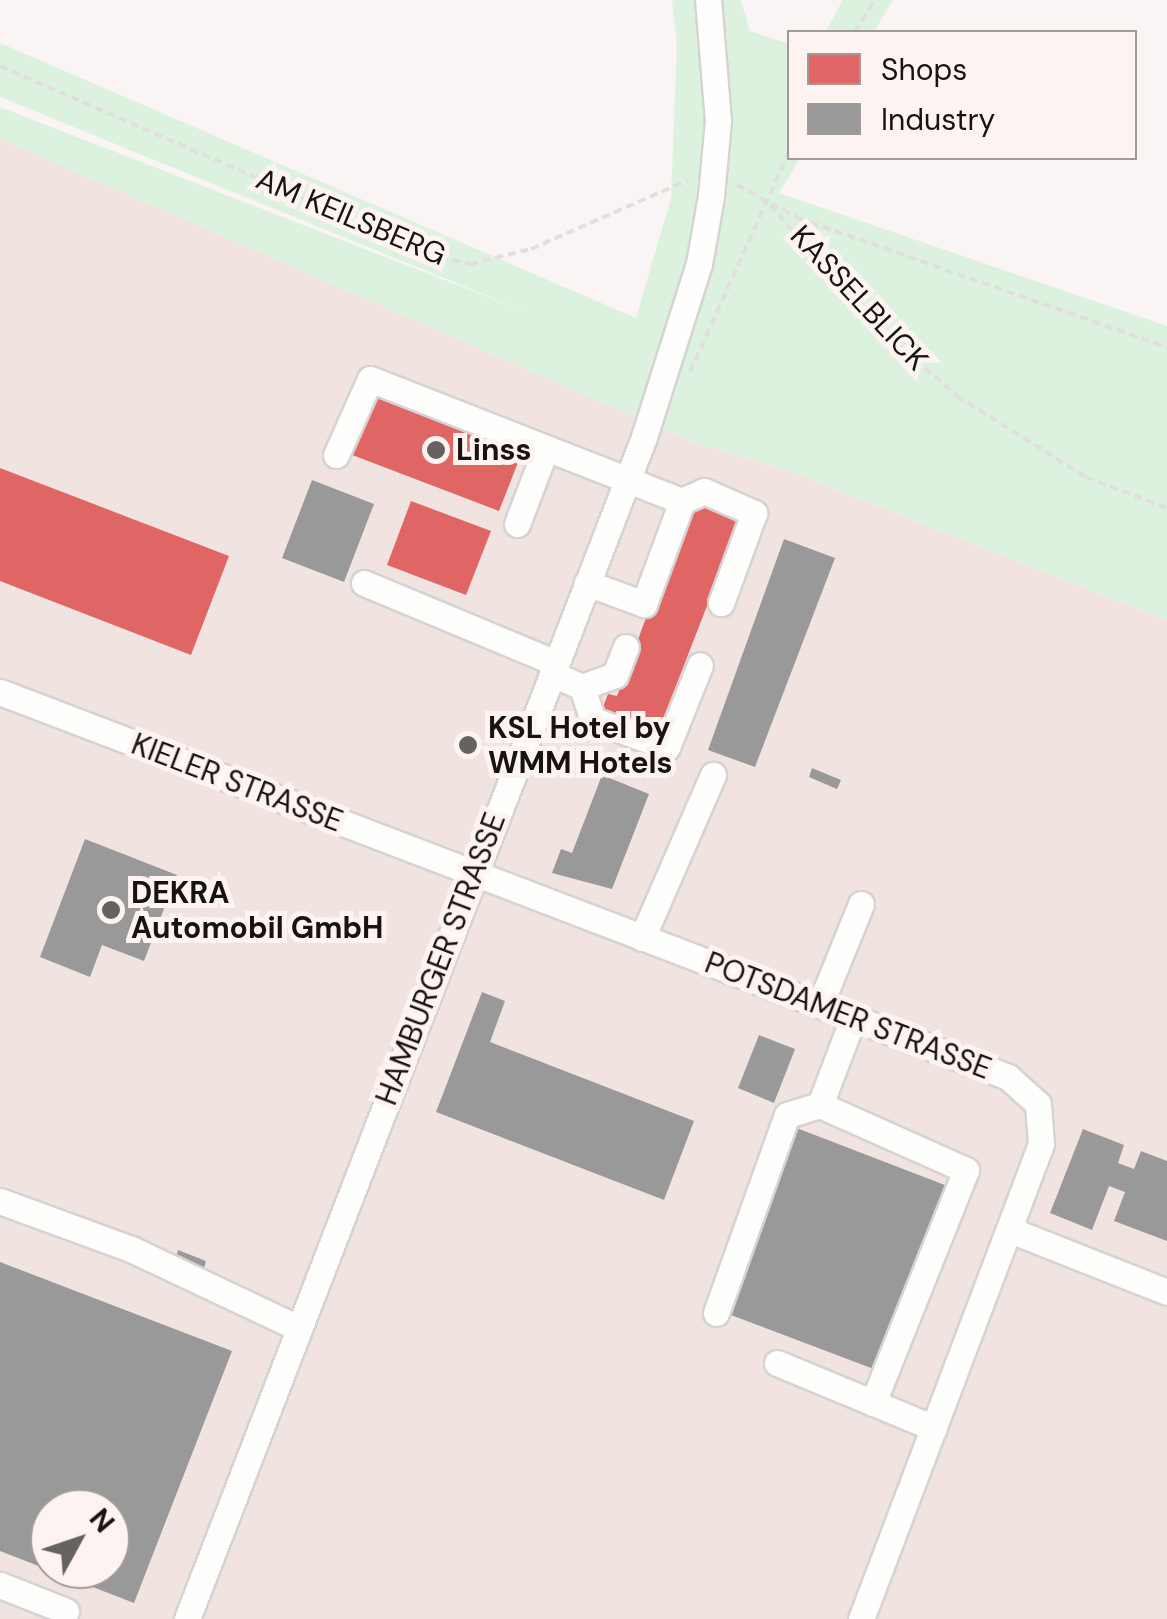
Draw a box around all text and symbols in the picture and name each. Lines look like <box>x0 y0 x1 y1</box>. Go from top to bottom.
legend <box>787 30 1137 160</box>
text: Shops <box>881 50 967 89</box>
text: Industry <box>881 100 995 139</box>
street label: AM KEILSBERG <box>251 161 451 273</box>
street label: KASSELBLICK <box>783 218 935 378</box>
place label: Linss <box>456 432 531 468</box>
marker: Linss <box>425 439 447 461</box>
place label: KSL Hotel by WMM Hotels <box>488 710 673 780</box>
street label: KIELER STRASSE <box>126 726 348 840</box>
marker: KSL Hotel by WMM Hotels <box>457 734 479 756</box>
street label: HAMBURGER STRASSE <box>369 808 513 1110</box>
place label: DEKRA Automobil GmbH <box>131 875 383 946</box>
marker: DEKRA Automobil GmbH <box>100 899 122 921</box>
street label: POTSDAMER STRASSE <box>700 945 996 1087</box>
north arrow <box>30 1489 130 1589</box>
text: N <box>81 1501 123 1540</box>

